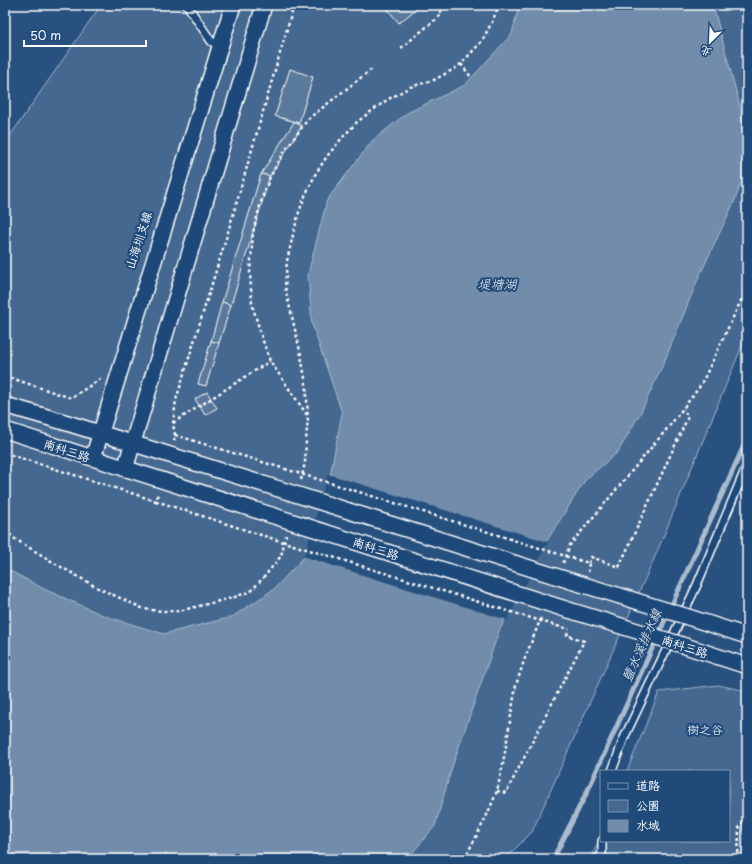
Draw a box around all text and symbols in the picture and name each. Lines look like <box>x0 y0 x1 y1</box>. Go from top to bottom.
scale bar <box>24 22 146 48</box>
north arrow <box>690 22 730 62</box>
text: 50 m <box>30 26 61 44</box>
text: 北 <box>697 42 714 62</box>
street label: 山海圳支線 <box>120 209 156 271</box>
water label: 堤塘湖 <box>477 274 518 293</box>
street label: 南科三路 <box>41 434 93 466</box>
street label: 南科三路 <box>350 532 402 564</box>
water label: 鹽水溪排水線 <box>616 605 666 684</box>
street label: 南科三路 <box>659 630 711 662</box>
park label: 樹之谷 <box>687 720 723 738</box>
legend <box>600 770 730 842</box>
text: 道路 <box>636 776 660 794</box>
text: 公園 <box>636 796 660 814</box>
text: 水域 <box>636 816 660 834</box>

